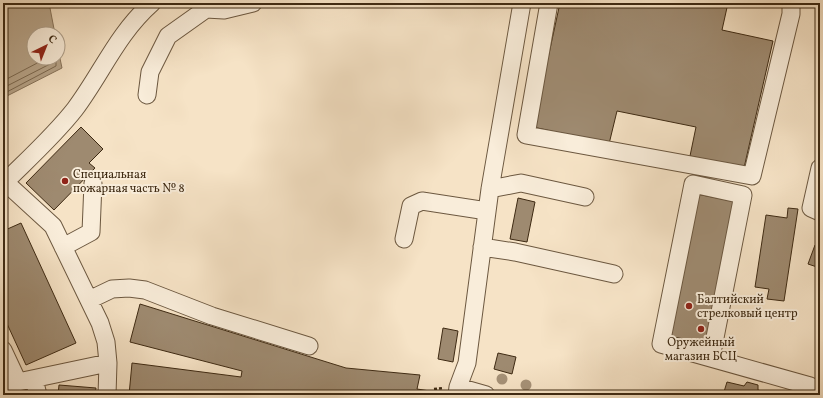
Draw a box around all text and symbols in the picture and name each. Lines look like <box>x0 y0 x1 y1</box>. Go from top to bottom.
north arrow <box>26 26 66 66</box>
text: С <box>44 32 60 48</box>
place label: Специальная пожарная часть № 8 <box>73 167 185 197</box>
marker: Специальная пожарная часть № 8 <box>60 176 70 186</box>
place label: Балтийский стрелковый центр <box>697 292 798 322</box>
marker: Балтийский стрелковый центр <box>684 301 694 311</box>
marker: Оружейный магазин БСЦ <box>696 324 706 334</box>
place label: Оружейный магазин БСЦ <box>665 335 737 365</box>

